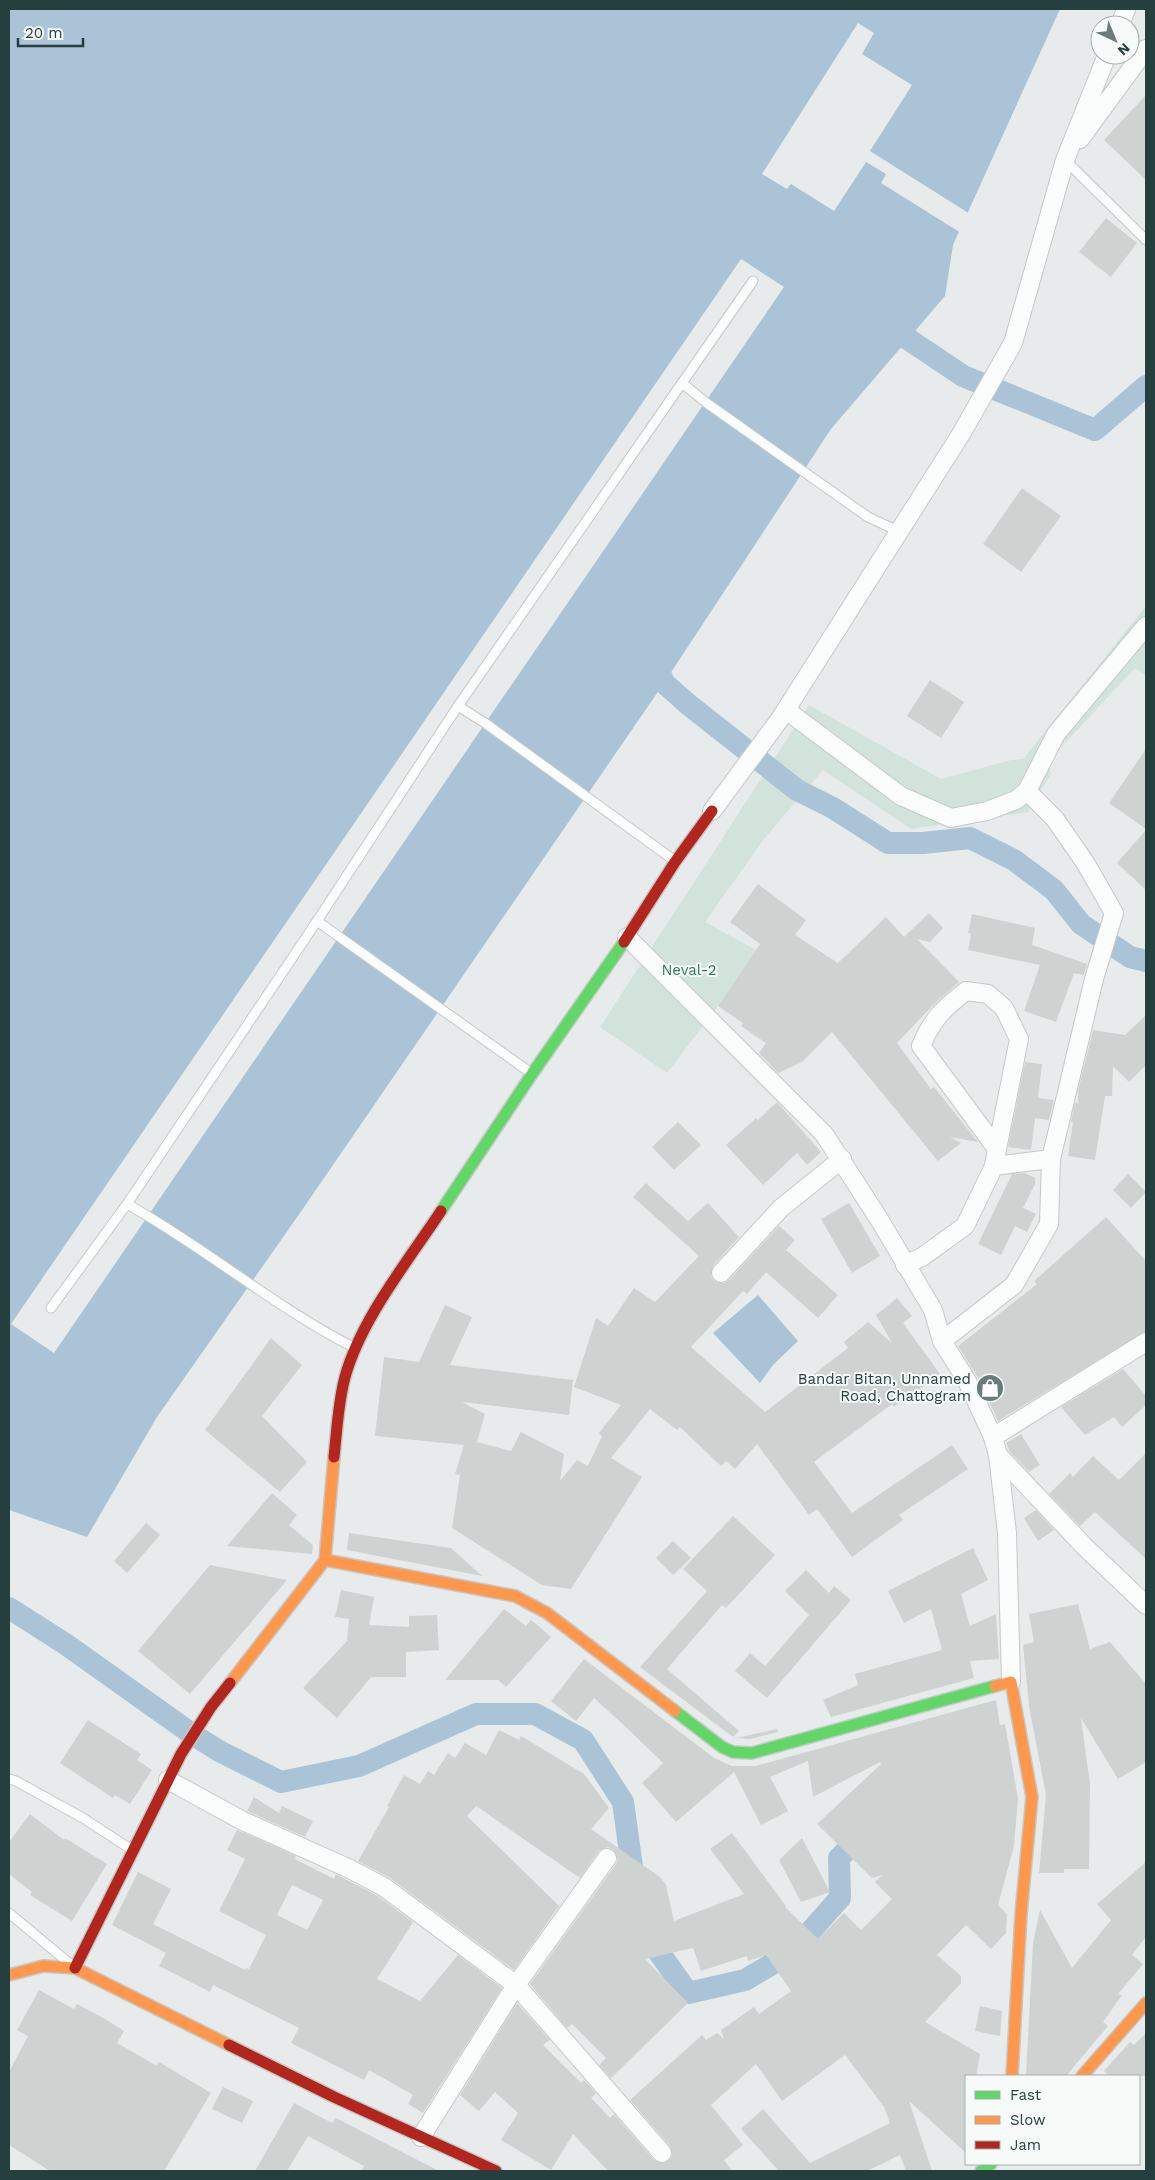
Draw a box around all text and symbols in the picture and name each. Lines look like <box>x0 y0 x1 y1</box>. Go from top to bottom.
scale bar <box>18 15 82 47</box>
north arrow <box>1090 15 1140 65</box>
text: 20 m <box>25 24 63 42</box>
text: N <box>1115 40 1133 59</box>
park label: Neval-2 <box>661 961 717 979</box>
place label: Bandar Bitan, Unnamed Road, Chattogram <box>798 1370 971 1405</box>
shop icon: Bandar Bitan, Unnamed Road, Chattogram <box>975 1373 1005 1403</box>
legend <box>965 2075 1140 2165</box>
text: Fast <box>1010 2086 1042 2104</box>
text: Slow <box>1010 2111 1046 2129</box>
text: Jam <box>1010 2136 1041 2154</box>

